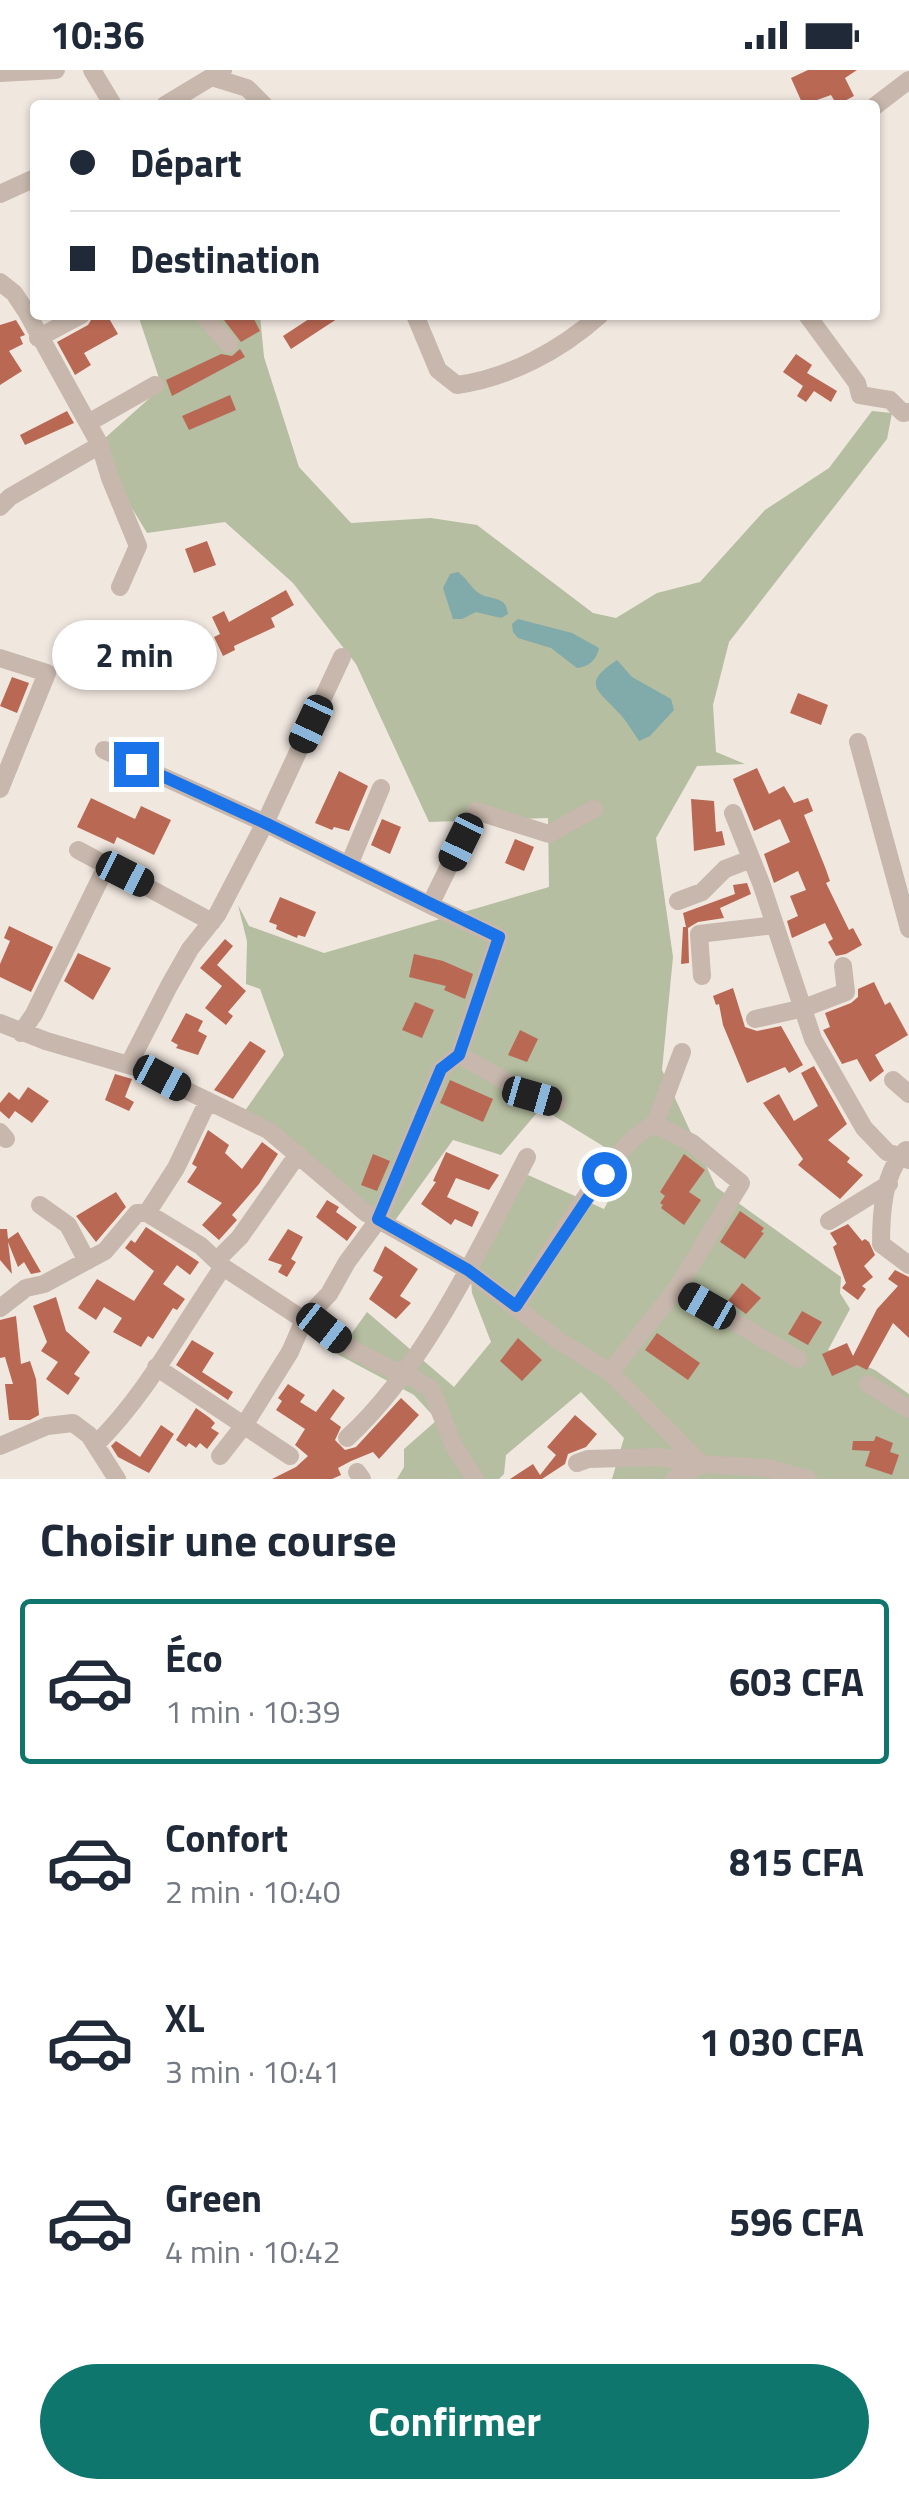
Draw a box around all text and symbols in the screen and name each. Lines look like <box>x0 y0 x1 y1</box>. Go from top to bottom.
text: 10:36 <box>50 6 145 64</box>
text: Départ <box>130 134 242 192</box>
text: Destination <box>130 230 321 288</box>
callout: 2 min <box>54 619 218 689</box>
text: 2 min <box>96 631 173 679</box>
car <box>285 690 337 758</box>
route end <box>114 742 159 787</box>
car <box>434 808 488 876</box>
car <box>91 847 159 901</box>
car <box>128 1051 196 1105</box>
car <box>499 1073 565 1119</box>
route start <box>582 1152 627 1197</box>
car <box>674 1278 740 1334</box>
car <box>291 1298 357 1358</box>
text: Choisir une course <box>40 1505 397 1573</box>
text: Éco <box>165 1629 223 1687</box>
icon: car <box>45 1637 135 1727</box>
text: 603 CFA <box>729 1653 864 1711</box>
text: 1 min · 10:39 <box>165 1687 341 1735</box>
text: Confort <box>165 1809 288 1867</box>
icon: car <box>45 1817 135 1907</box>
text: 815 CFA <box>729 1833 864 1891</box>
text: 2 min · 10:40 <box>165 1867 341 1915</box>
text: XL <box>165 1989 205 2047</box>
icon: car <box>45 1997 135 2087</box>
text: 1 030 CFA <box>699 2013 864 2071</box>
text: 3 min · 10:41 <box>165 2047 341 2095</box>
text: Green <box>165 2169 262 2227</box>
icon: car <box>45 2177 135 2267</box>
text: 596 CFA <box>729 2193 864 2251</box>
text: 4 min · 10:42 <box>165 2227 341 2275</box>
button: Confirmer <box>40 2364 869 2479</box>

